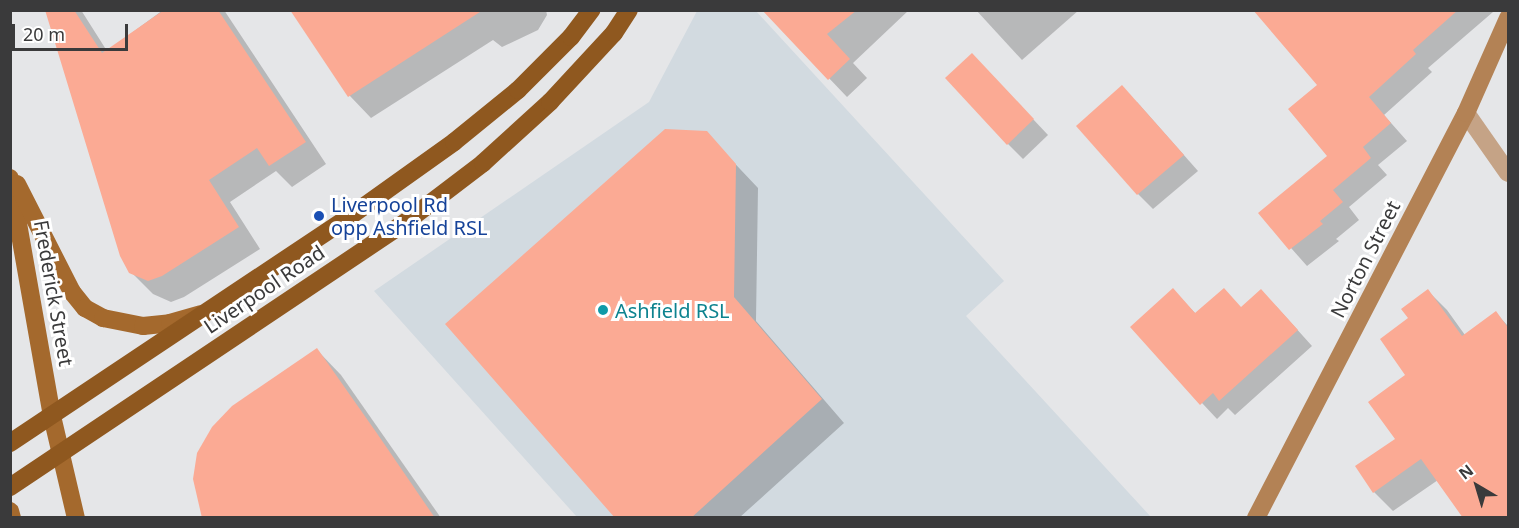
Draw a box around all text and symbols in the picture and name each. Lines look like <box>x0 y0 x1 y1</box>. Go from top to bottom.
scale bar <box>15 12 130 50</box>
text: 20 m <box>23 22 65 46</box>
place label: Liverpool Rd opp Ashfield RSL <box>331 192 487 239</box>
street label: Norton Street <box>1325 196 1405 322</box>
marker: Liverpool Rd opp Ashfield RSL <box>312 209 326 223</box>
street label: Frederick Street <box>29 218 79 368</box>
street label: Liverpool Road <box>199 240 329 338</box>
place label: Ashfield RSL <box>615 298 730 322</box>
marker: Ashfield RSL <box>596 303 610 317</box>
north arrow <box>1447 456 1507 516</box>
text: N <box>1454 459 1478 484</box>

